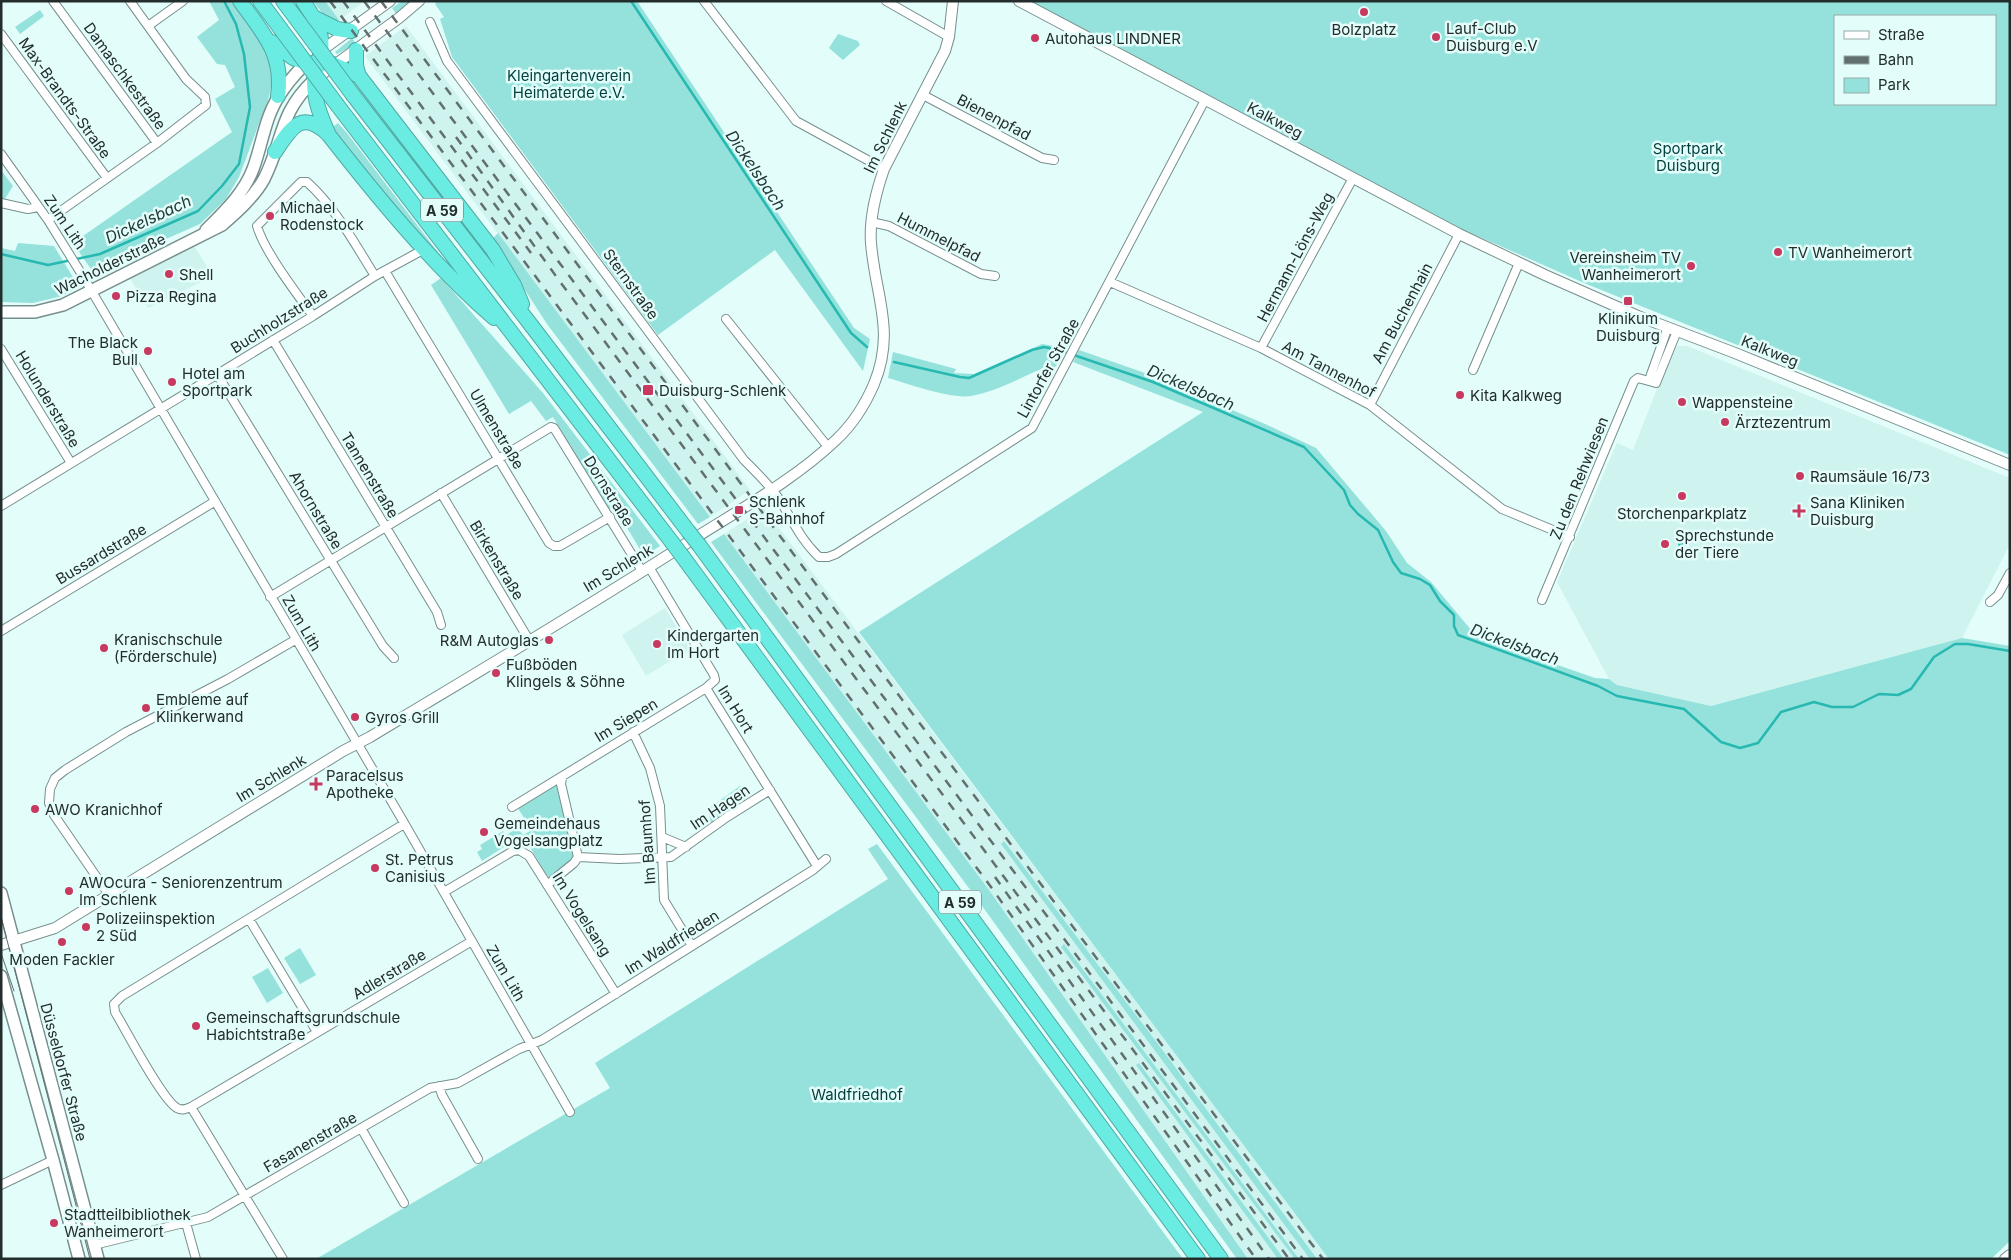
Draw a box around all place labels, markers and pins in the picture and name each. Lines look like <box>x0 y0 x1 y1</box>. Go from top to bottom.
marker: Bolzplatz <box>1358 6 1370 18</box>
place label: Lauf-Club Duisburg e.V <box>1446 19 1538 55</box>
place label: Bolzplatz <box>1331 20 1397 39</box>
place label: Autohaus LINDNER <box>1045 29 1181 48</box>
marker: Lauf-Club Duisburg e.V <box>1430 31 1442 43</box>
marker: Autohaus LINDNER <box>1029 32 1041 44</box>
place label: Michael Rodenstock <box>280 198 364 234</box>
marker: Michael Rodenstock <box>264 210 276 222</box>
place label: TV Wanheimerort <box>1788 243 1912 262</box>
marker: TV Wanheimerort <box>1772 246 1784 258</box>
place label: Vereinsheim TV Wanheimerort <box>1569 248 1681 284</box>
marker: Vereinsheim TV Wanheimerort <box>1685 260 1697 272</box>
place label: Shell <box>179 265 214 284</box>
marker: Shell <box>163 268 175 280</box>
place label: Pizza Regina <box>126 287 217 306</box>
marker: Pizza Regina <box>110 290 122 302</box>
marker: Klinikum Duisburg <box>1622 295 1634 307</box>
place label: Klinikum Duisburg <box>1596 309 1660 345</box>
place label: The Black Bull <box>68 333 139 369</box>
marker: The Black Bull <box>142 345 154 357</box>
place label: Hotel am Sportpark <box>182 364 253 400</box>
marker: Hotel am Sportpark <box>166 376 178 388</box>
place label: Duisburg-Schlenk <box>659 381 787 400</box>
marker: Duisburg-Schlenk <box>641 383 655 397</box>
place label: Kita Kalkweg <box>1470 386 1562 405</box>
marker: Kita Kalkweg <box>1454 389 1466 401</box>
place label: Wappensteine <box>1692 393 1793 412</box>
marker: Wappensteine <box>1676 396 1688 408</box>
place label: Ärztezentrum <box>1735 413 1831 432</box>
marker: Ärztezentrum <box>1719 416 1731 428</box>
place label: Raumsäule 16/73 <box>1810 467 1930 486</box>
marker: Raumsäule 16/73 <box>1794 470 1806 482</box>
marker: Storchenparkplatz <box>1676 490 1688 502</box>
place label: Schlenk S-Bahnhof <box>749 492 825 528</box>
place label: Sana Kliniken Duisburg <box>1810 493 1905 529</box>
marker: Schlenk S-Bahnhof <box>733 504 745 516</box>
place label: Storchenparkplatz <box>1617 504 1747 523</box>
marker: Sana Kliniken Duisburg <box>1792 504 1806 518</box>
place label: Sprechstunde der Tiere <box>1675 526 1774 562</box>
marker: Sprechstunde der Tiere <box>1659 538 1671 550</box>
place label: Kindergarten Im Hort <box>667 626 759 662</box>
place label: Kranischschule (Förderschule) <box>114 630 223 666</box>
place label: R&M Autoglas <box>440 631 539 650</box>
marker: R&M Autoglas <box>543 634 555 646</box>
marker: Kindergarten Im Hort <box>651 638 663 650</box>
marker: Kranischschule (Förderschule) <box>98 642 110 654</box>
place label: Fußböden Klingels & Söhne <box>506 655 625 691</box>
marker: Fußböden Klingels & Söhne <box>490 667 502 679</box>
place label: Embleme auf Klinkerwand <box>156 690 249 726</box>
marker: Embleme auf Klinkerwand <box>140 702 152 714</box>
place label: Gyros Grill <box>365 708 439 727</box>
marker: Gyros Grill <box>349 711 361 723</box>
place label: Paracelsus Apotheke <box>326 766 404 802</box>
marker: Paracelsus Apotheke <box>310 778 322 790</box>
place label: AWO Kranichhof <box>45 800 163 819</box>
marker: AWO Kranichhof <box>29 803 41 815</box>
place label: Gemeindehaus Vogelsangplatz <box>494 814 603 850</box>
marker: Gemeindehaus Vogelsangplatz <box>478 826 490 838</box>
place label: St. Petrus Canisius <box>385 850 454 886</box>
marker: St. Petrus Canisius <box>369 862 381 874</box>
place label: AWOcura - Seniorenzentrum Im Schlenk <box>79 873 283 909</box>
marker: AWOcura - Seniorenzentrum Im Schlenk <box>63 885 75 897</box>
place label: Polizeiinspektion 2 Süd <box>96 909 215 945</box>
marker: Polizeiinspektion 2 Süd <box>80 921 92 933</box>
marker: Moden Fackler <box>56 936 68 948</box>
place label: Moden Fackler <box>9 950 115 969</box>
place label: Gemeinschaftsgrundschule Habichtstraße <box>206 1008 400 1044</box>
marker: Gemeinschaftsgrundschule Habichtstraße <box>190 1020 202 1032</box>
place label: Stadtteilbibliothek Wanheimerort <box>64 1205 192 1241</box>
marker: Stadtteilbibliothek Wanheimerort <box>48 1217 60 1229</box>

